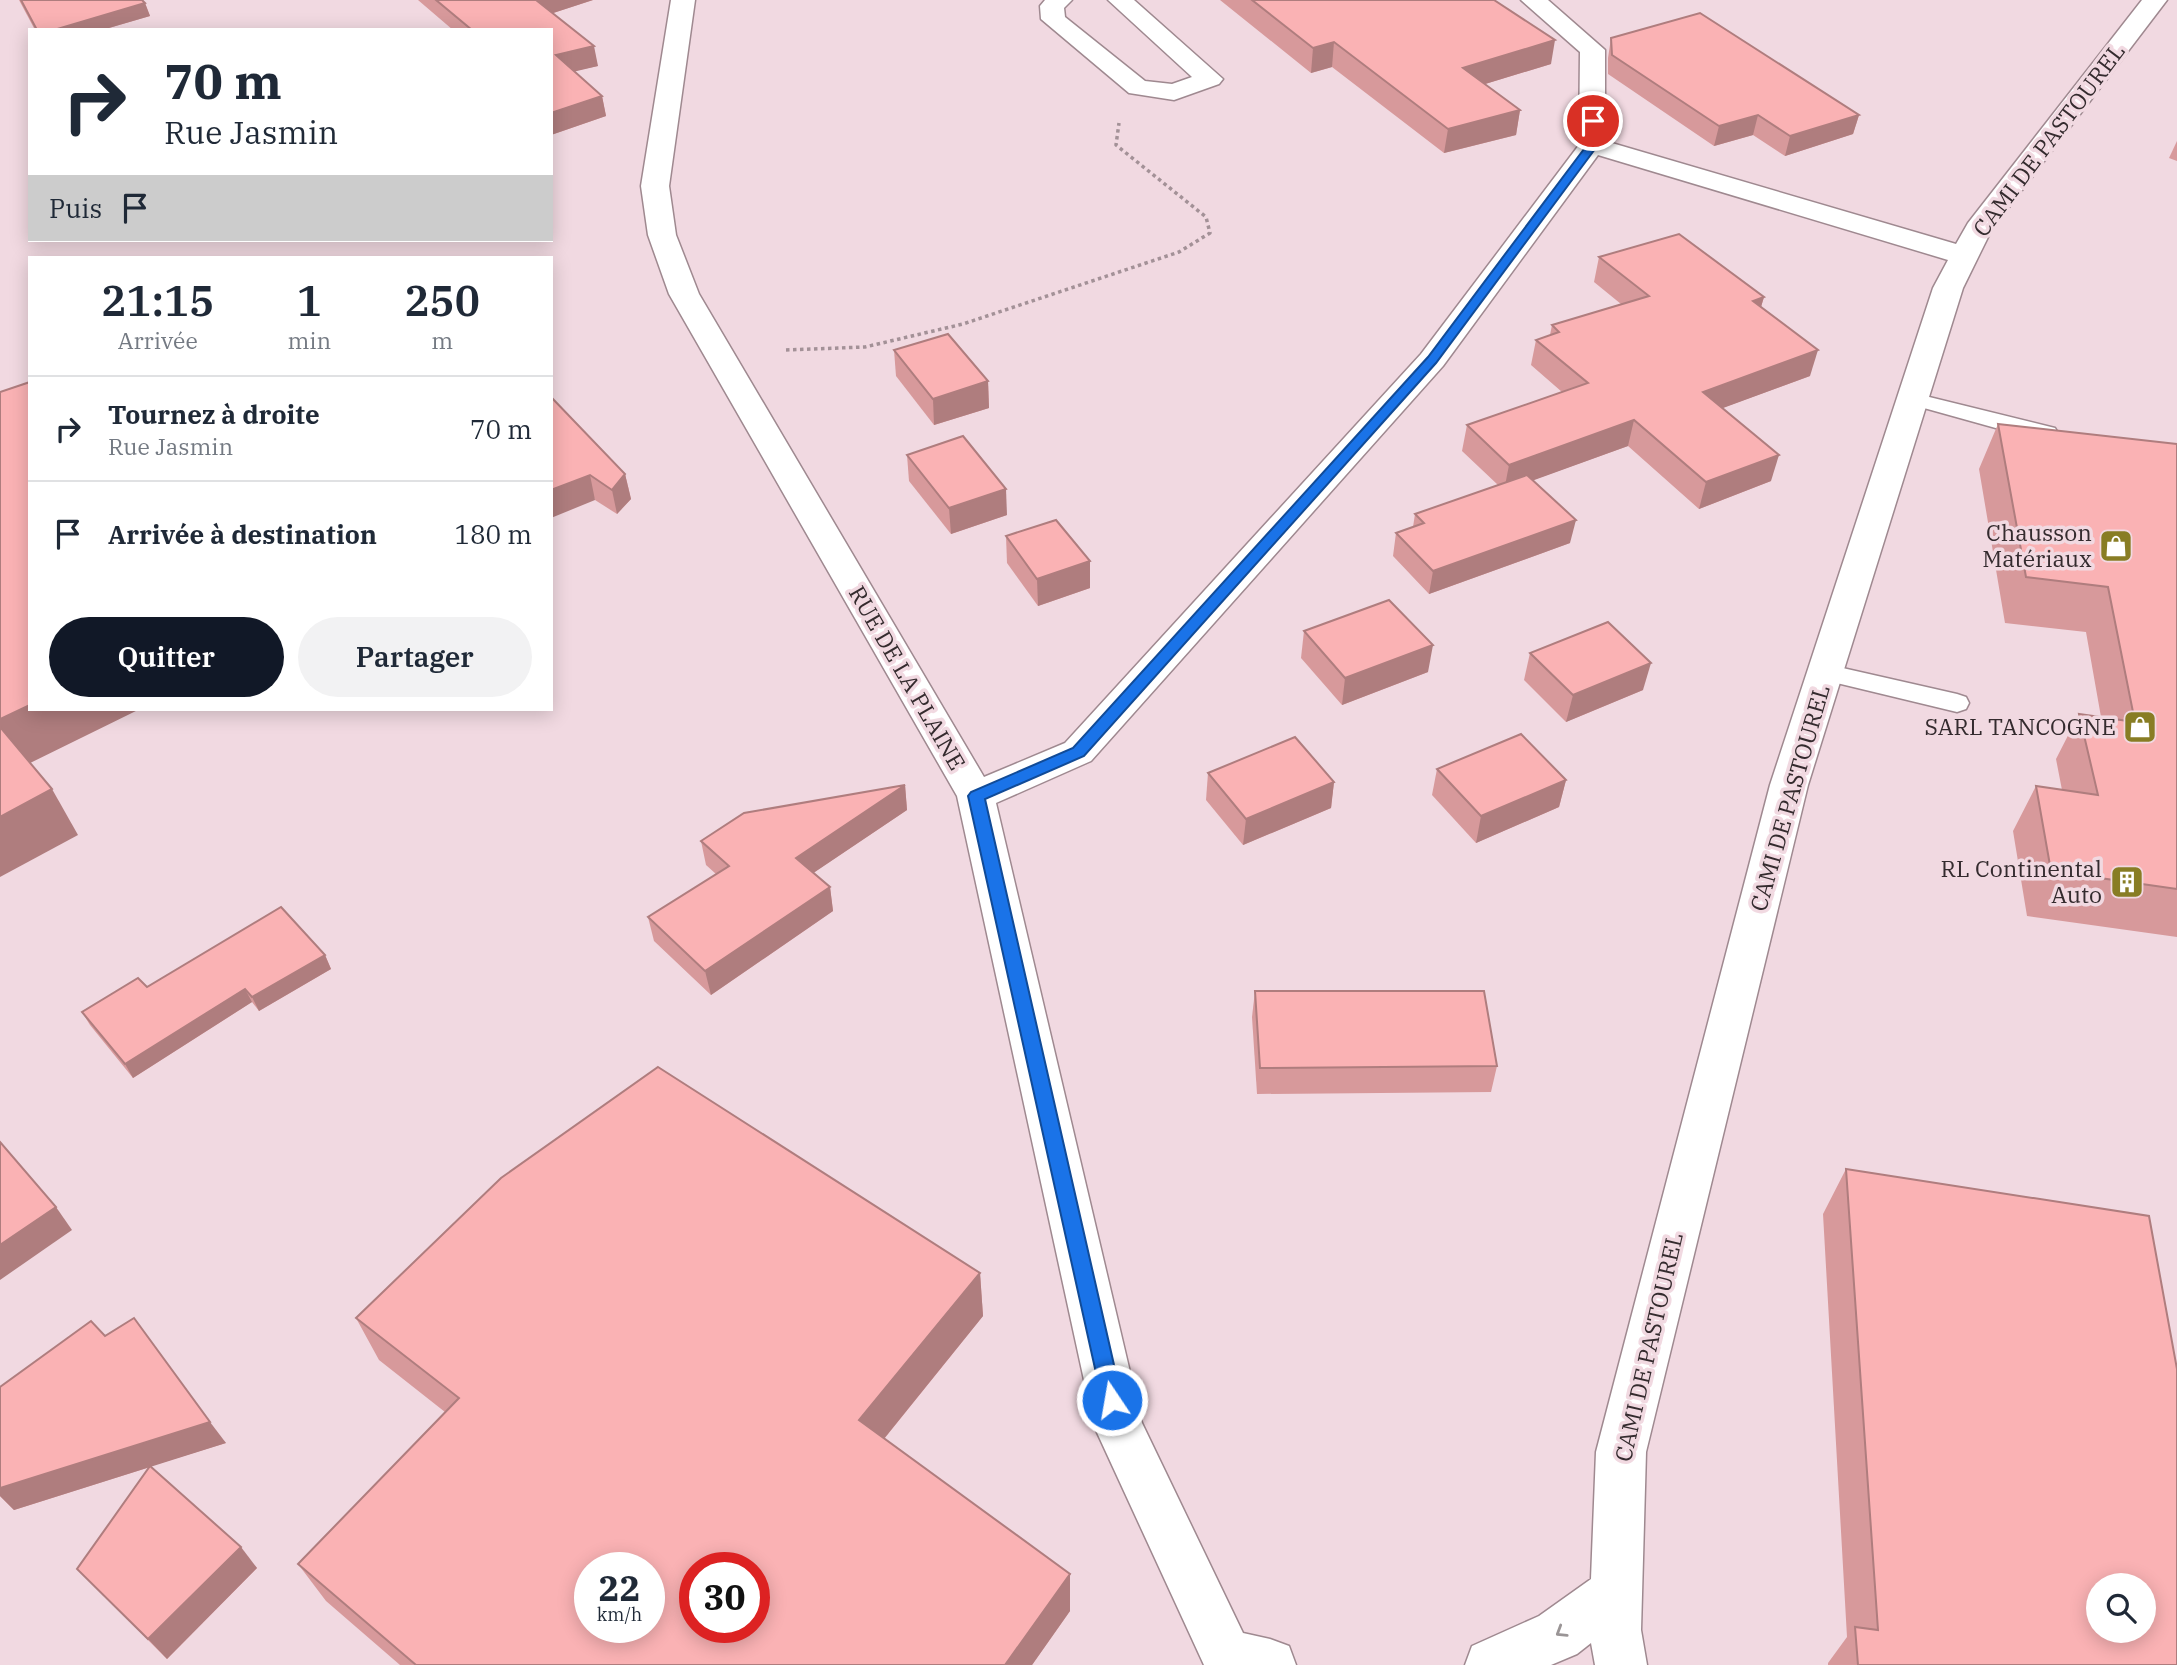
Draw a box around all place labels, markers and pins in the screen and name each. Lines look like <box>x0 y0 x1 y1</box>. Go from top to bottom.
pin <box>1563 91 1623 151</box>
place label: Chausson Matériaux <box>1982 517 2092 573</box>
shop icon: Chausson Matériaux <box>2097 527 2135 565</box>
shop icon: SARL TANCOGNE <box>2121 708 2159 746</box>
place label: SARL TANCOGNE <box>1925 711 2116 741</box>
place label: RL Continental Auto <box>1941 853 2102 909</box>
building icon: RL Continental Auto <box>2108 863 2146 901</box>

